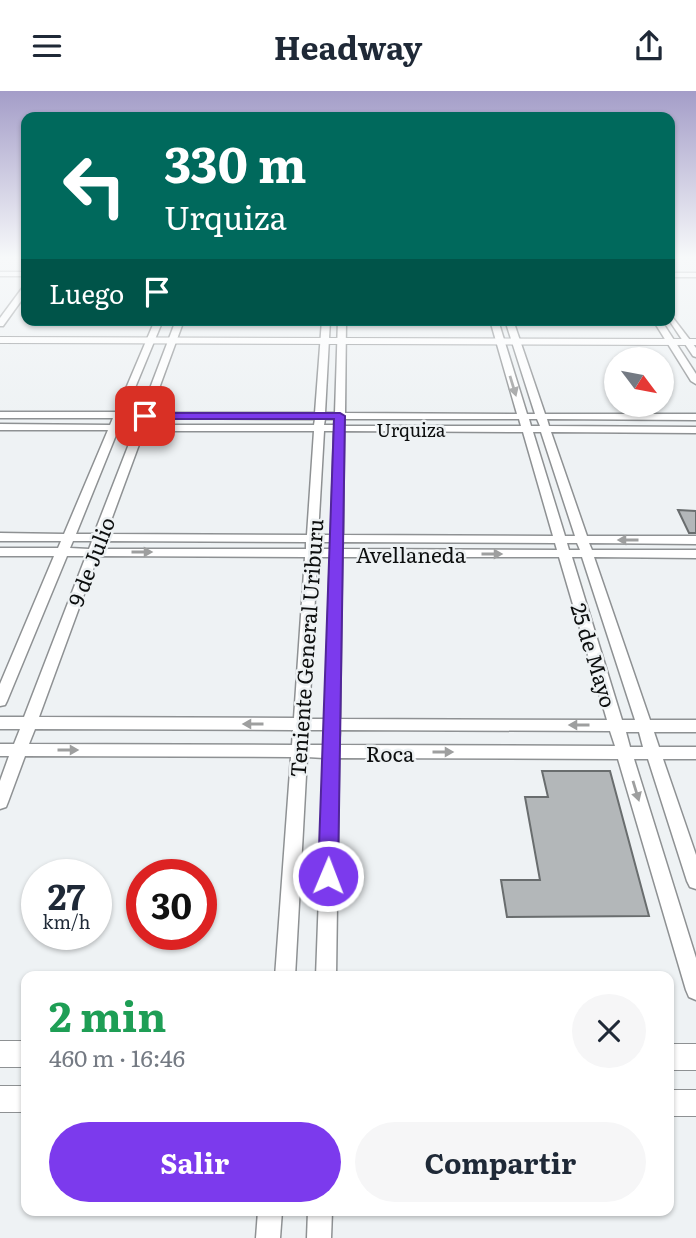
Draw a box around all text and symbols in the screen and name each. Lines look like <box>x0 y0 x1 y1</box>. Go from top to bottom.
text: Headway <box>274 22 422 70</box>
icon: menu <box>28 27 66 65</box>
icon: share <box>630 27 668 65</box>
text: 330 m <box>164 125 307 198</box>
icon: left <box>49 140 140 231</box>
text: Urquiza <box>164 192 287 240</box>
text: Luego <box>49 273 124 312</box>
icon: arrive <box>138 273 176 311</box>
north arrow <box>604 347 674 417</box>
map controls <box>604 347 674 417</box>
one-way arrow <box>509 375 519 396</box>
pin <box>115 386 175 446</box>
icon: arrive <box>126 397 164 435</box>
street label: Urquiza <box>376 416 446 443</box>
street label: 9 de Julio <box>59 512 121 610</box>
street label: Teniente General Uriburu <box>281 518 329 778</box>
one-way arrow <box>617 534 639 545</box>
street label: Avellaneda <box>356 538 467 569</box>
one-way arrow <box>131 546 153 558</box>
one-way arrow <box>481 548 503 559</box>
street label: 25 de Mayo <box>564 599 626 711</box>
one-way arrow <box>242 718 264 730</box>
one-way arrow <box>568 719 590 731</box>
street label: Roca <box>366 737 415 768</box>
one-way arrow <box>57 744 79 756</box>
one-way arrow <box>432 746 454 758</box>
one-way arrow <box>631 781 641 802</box>
position arrow <box>291 839 365 913</box>
speed limit sign: 30 <box>126 859 217 950</box>
text: 27 <box>48 869 85 921</box>
text: km/h <box>43 908 90 935</box>
text: 2 min <box>49 983 166 1045</box>
button: close <box>572 994 646 1068</box>
text: 460 m · 16:46 <box>49 1040 185 1074</box>
button: Salir <box>49 1122 341 1202</box>
button: Compartir <box>355 1122 646 1202</box>

